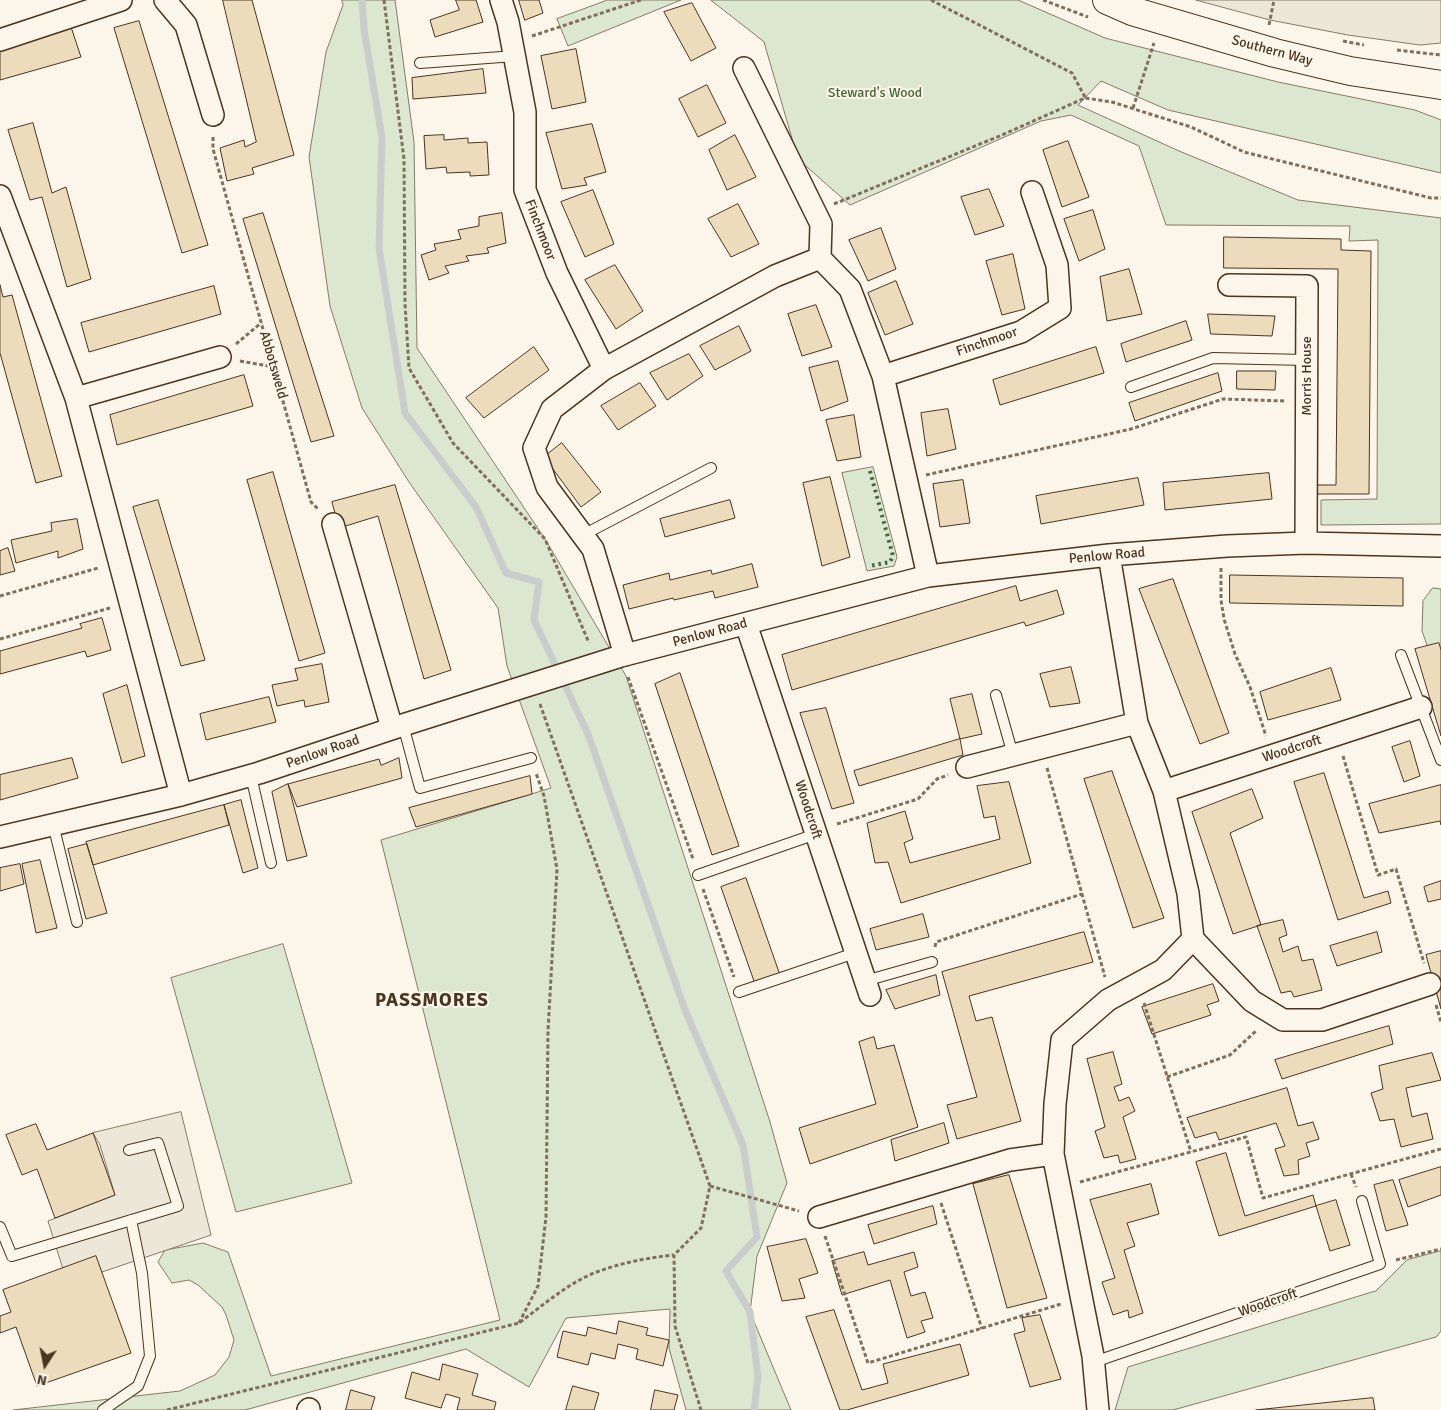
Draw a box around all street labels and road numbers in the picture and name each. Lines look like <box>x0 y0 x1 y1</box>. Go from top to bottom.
street label: Southern Way <box>1230 32 1314 70</box>
street label: Finchmoor <box>521 197 559 263</box>
street label: Finchmoor <box>954 324 1020 360</box>
street label: Abbotsweld <box>255 329 291 401</box>
street label: Morris House <box>1299 336 1315 416</box>
street label: Penlow Road <box>1068 544 1146 568</box>
street label: Penlow Road <box>671 615 749 651</box>
street label: Penlow Road <box>284 732 362 772</box>
street label: Woodcroft <box>1260 732 1324 766</box>
street label: Woodcroft <box>791 778 825 842</box>
street label: Woodcroft <box>1236 1285 1300 1321</box>

